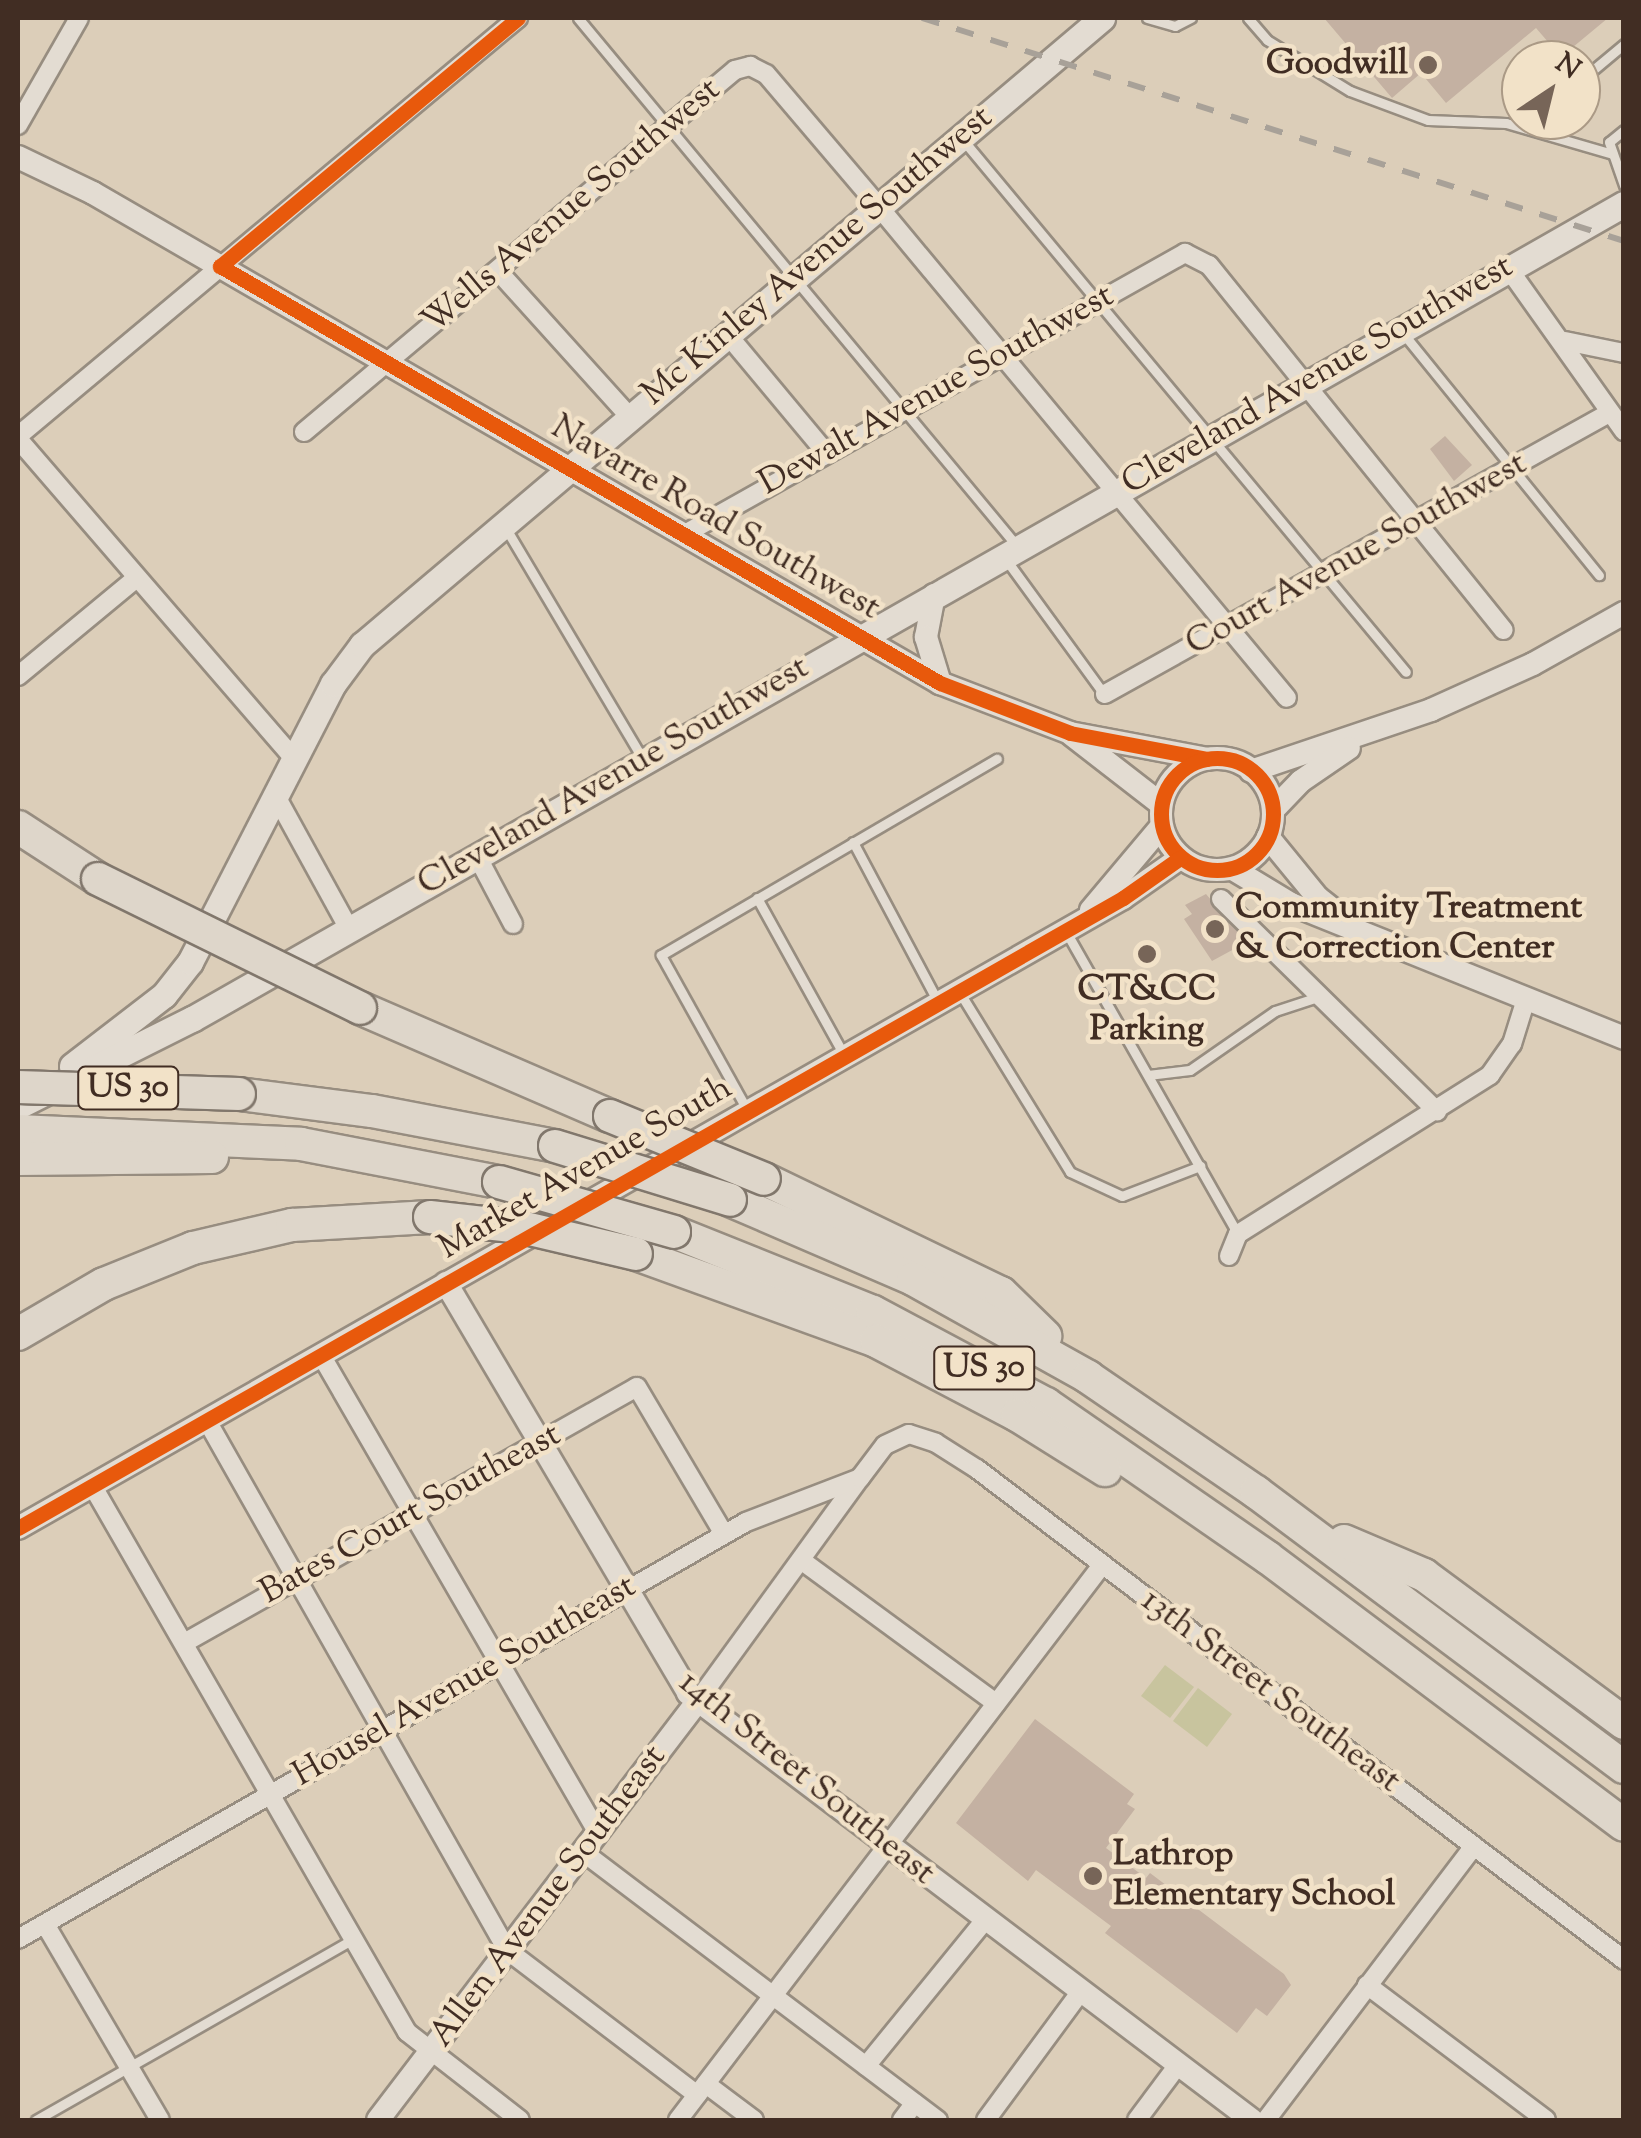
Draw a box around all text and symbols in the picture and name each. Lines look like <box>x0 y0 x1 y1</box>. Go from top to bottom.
north arrow <box>1501 40 1601 140</box>
place label: Goodwill <box>1266 44 1408 86</box>
text: N <box>1546 44 1588 90</box>
marker: Goodwill <box>1417 54 1439 76</box>
street label: Wells Avenue Southwest <box>414 70 730 344</box>
street label: Mc Kinley Avenue Southwest <box>634 98 1002 416</box>
street label: Cleveland Avenue Southwest <box>1115 247 1521 505</box>
street label: Dewalt Avenue Southwest <box>753 276 1121 506</box>
street label: Navarre Road Southwest <box>543 408 887 630</box>
street label: Court Avenue Southwest <box>1179 444 1535 666</box>
street label: Cleveland Avenue Southwest <box>411 648 817 906</box>
place label: Community Treatment & Correction Center <box>1235 888 1582 970</box>
marker: Community Treatment & Correction Center <box>1204 918 1226 940</box>
marker: CT&CC Parking <box>1136 943 1158 965</box>
place label: CT&CC Parking <box>1078 970 1216 1052</box>
road number: US 30 <box>76 1061 180 1115</box>
street label: Market Avenue South <box>432 1068 740 1270</box>
road number: US 30 <box>932 1341 1036 1395</box>
street label: Bates Court Southeast <box>253 1415 569 1615</box>
street label: Housel Avenue Southeast <box>286 1567 644 1797</box>
street label: 13th Street Southeast <box>1132 1581 1408 1803</box>
street label: 14th Street Southeast <box>669 1663 943 1895</box>
street label: Allen Avenue Southeast <box>422 1738 676 2056</box>
place label: Lathrop Elementary School <box>1113 1835 1395 1917</box>
marker: Lathrop Elementary School <box>1082 1865 1104 1887</box>

